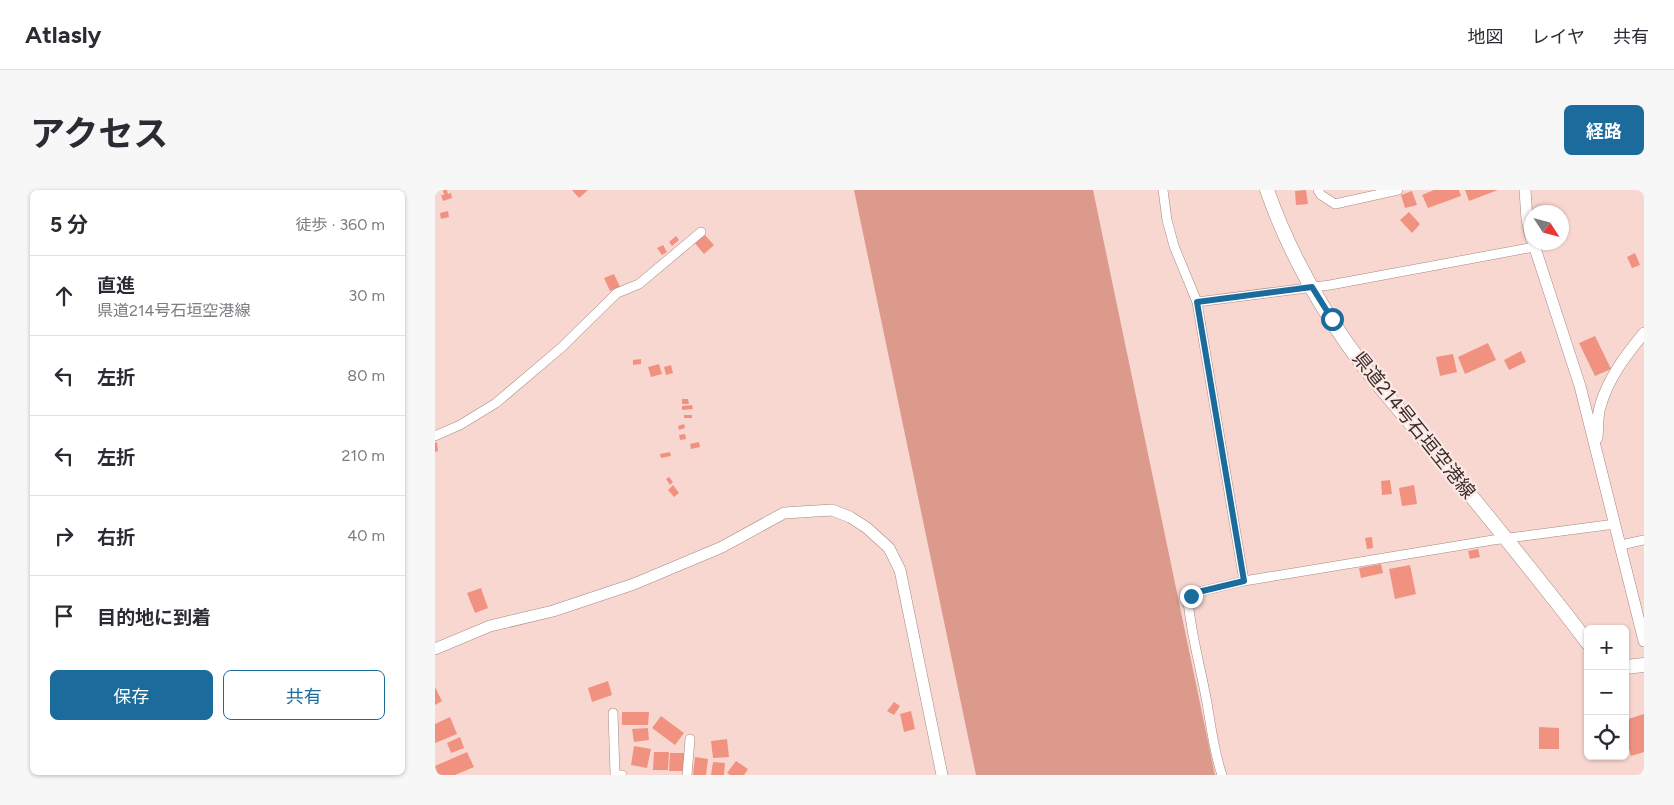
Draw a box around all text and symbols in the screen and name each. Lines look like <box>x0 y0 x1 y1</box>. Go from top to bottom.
text: Atlasly <box>25 20 101 49</box>
text: 地図 <box>1468 26 1504 48</box>
text: レイヤ <box>1532 26 1585 48</box>
text: 共有 <box>1613 26 1649 48</box>
button: 経路 <box>1564 105 1644 155</box>
text: アクセス <box>30 113 168 155</box>
north arrow <box>1524 205 1569 250</box>
text: 5 分 <box>50 212 88 237</box>
text: 徒歩 · 360 m <box>295 215 385 234</box>
text: 直進 <box>97 274 135 297</box>
icon: ahead <box>50 282 78 310</box>
text: 30 m <box>348 286 385 305</box>
text: 県道214号石垣空港線 <box>97 301 251 320</box>
route start <box>1321 308 1344 331</box>
street label: 県道214号石垣空港線 <box>1348 347 1480 503</box>
icon: left <box>50 362 78 390</box>
text: 左折 <box>97 366 135 389</box>
text: 80 m <box>347 366 385 385</box>
icon: left <box>50 442 78 470</box>
text: 左折 <box>97 446 135 469</box>
text: 210 m <box>342 446 385 465</box>
icon: right <box>50 522 78 550</box>
text: 右折 <box>97 526 135 549</box>
text: 40 m <box>347 526 385 545</box>
route end <box>1180 585 1203 608</box>
icon: arrive <box>50 602 78 630</box>
text: 目的地に到着 <box>97 606 211 629</box>
map controls <box>1584 625 1629 760</box>
button: + <box>1584 625 1629 670</box>
button: 保存 <box>50 670 213 720</box>
button: 共有 <box>223 670 385 720</box>
button: − <box>1584 670 1629 715</box>
button: locate <box>1584 715 1629 760</box>

